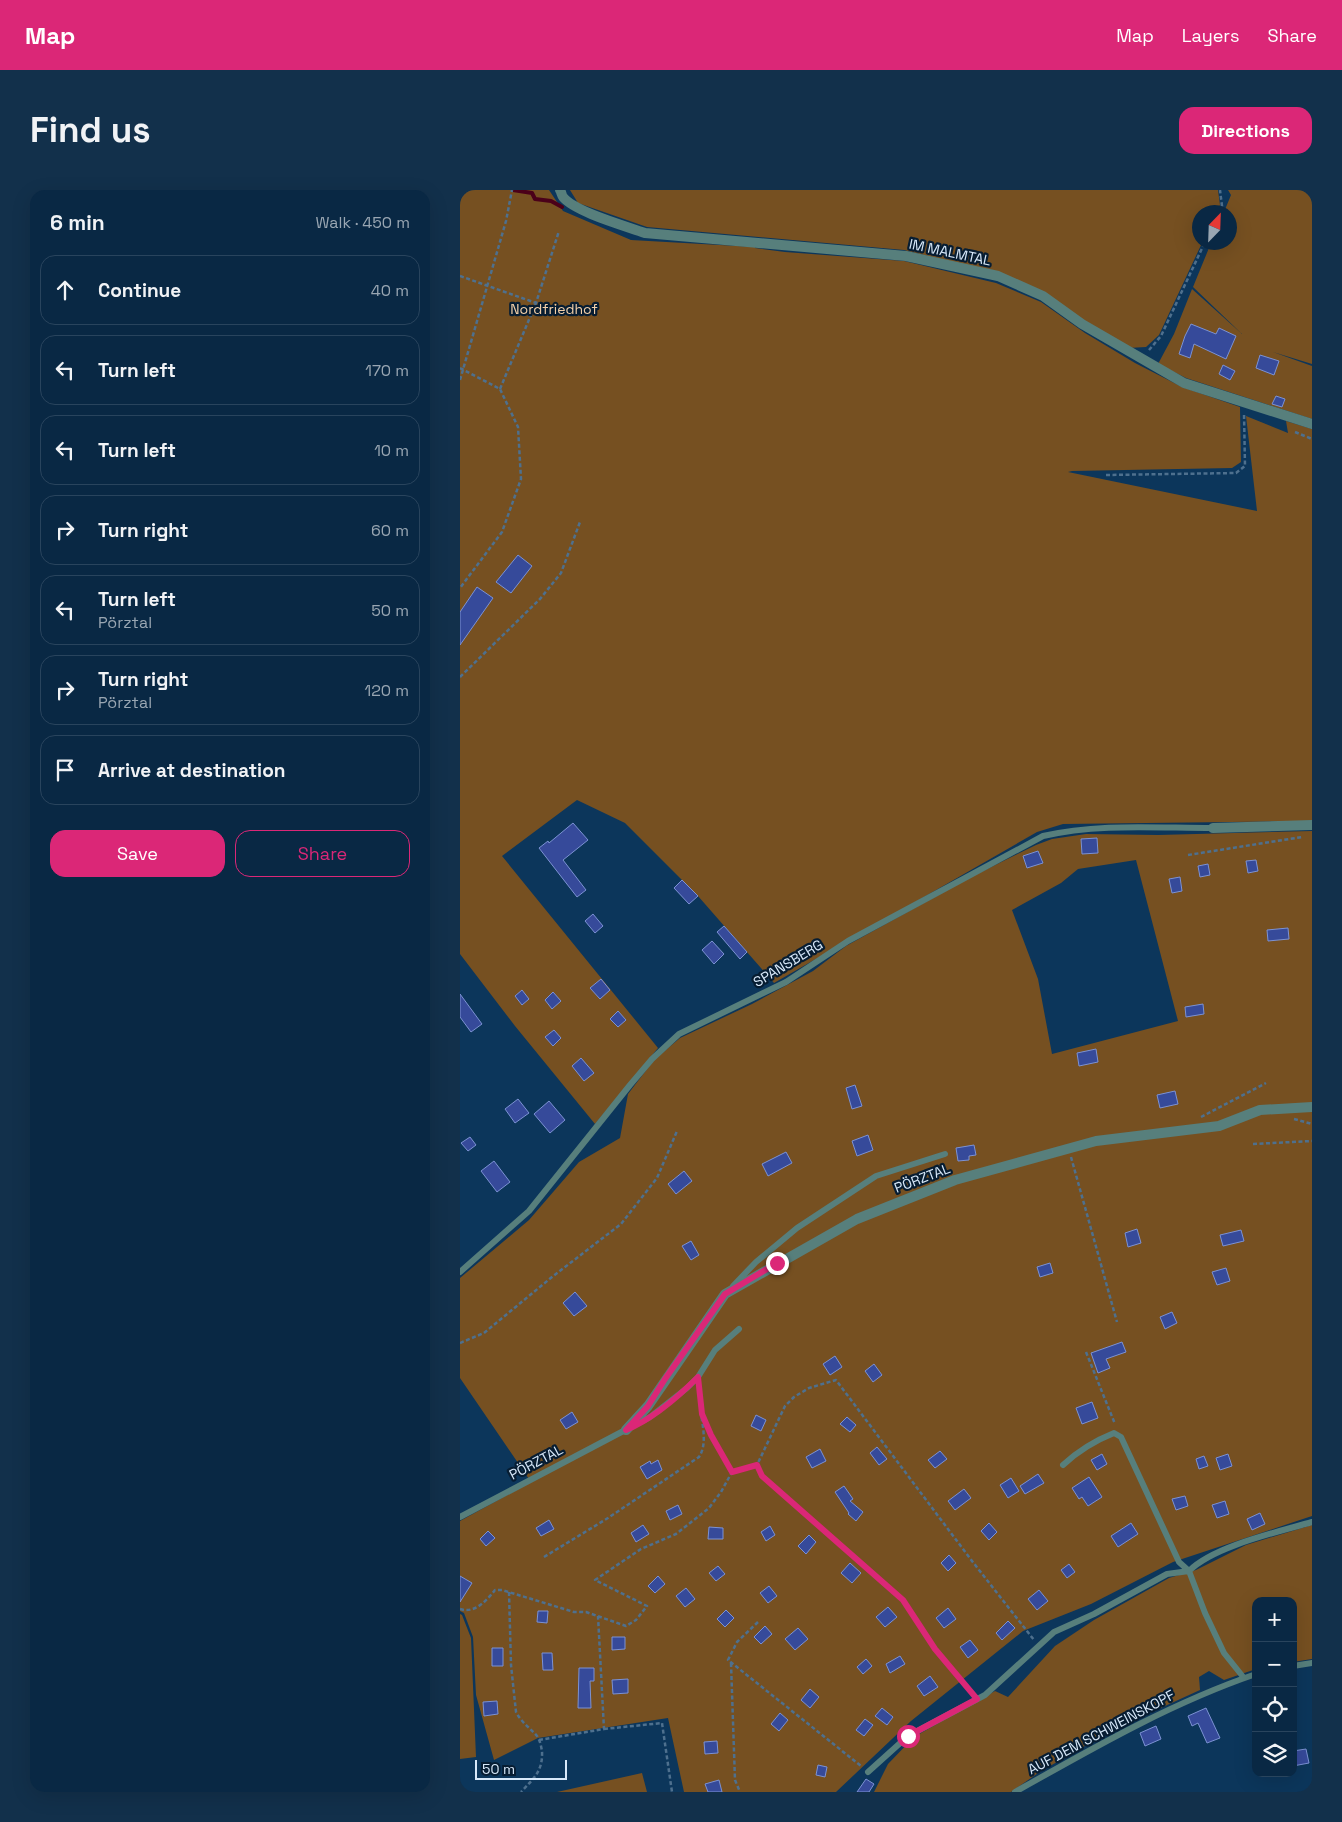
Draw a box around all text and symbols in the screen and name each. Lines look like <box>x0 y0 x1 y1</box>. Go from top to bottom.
text: Map <box>25 20 75 51</box>
text: Map <box>1116 24 1154 47</box>
text: Layers <box>1182 24 1239 47</box>
text: Share <box>1267 24 1317 47</box>
button: Directions <box>1179 107 1312 154</box>
text: Find us <box>30 108 151 152</box>
north arrow <box>1192 205 1237 250</box>
text: 6 min <box>50 209 105 236</box>
text: Walk · 450 m <box>316 212 410 233</box>
street label: IM MALMTAL <box>907 235 993 270</box>
icon: ahead <box>51 276 79 304</box>
text: Continue <box>98 278 181 303</box>
text: 40 m <box>371 280 409 301</box>
park label: Nordfriedhof <box>510 300 598 318</box>
icon: left <box>51 356 79 384</box>
text: Turn left <box>98 358 176 383</box>
text: 170 m <box>365 360 409 381</box>
icon: left <box>51 436 79 464</box>
text: Turn left <box>98 438 176 463</box>
text: 10 m <box>374 440 409 461</box>
icon: right <box>51 516 79 544</box>
text: Turn right <box>98 518 188 543</box>
text: 60 m <box>371 520 409 541</box>
text: Turn left <box>98 587 176 612</box>
icon: left <box>51 596 79 624</box>
text: 50 m <box>371 600 409 621</box>
text: Pörztal <box>98 612 152 633</box>
text: Turn right <box>98 667 188 692</box>
icon: right <box>51 676 79 704</box>
text: 120 m <box>365 680 409 701</box>
text: Pörztal <box>98 692 152 713</box>
icon: arrive <box>51 756 79 784</box>
text: Arrive at destination <box>98 758 286 783</box>
button: Save <box>50 830 225 877</box>
button: Share <box>235 830 410 877</box>
street label: SPANSBERG <box>750 935 826 991</box>
street label: PÖRZTAL <box>892 1159 953 1197</box>
route end <box>766 1252 789 1275</box>
street label: PÖRZTAL <box>506 1440 566 1484</box>
map controls <box>1252 1597 1297 1777</box>
button: + <box>1252 1597 1297 1642</box>
button: − <box>1252 1642 1297 1687</box>
street label: AUF DEM SCHWEINSKOPF <box>1025 1685 1178 1778</box>
button: locate <box>1252 1687 1297 1732</box>
route start <box>897 1725 920 1748</box>
button: layers <box>1252 1732 1297 1777</box>
scale bar <box>475 1757 568 1780</box>
text: 50 m <box>482 1760 515 1778</box>

